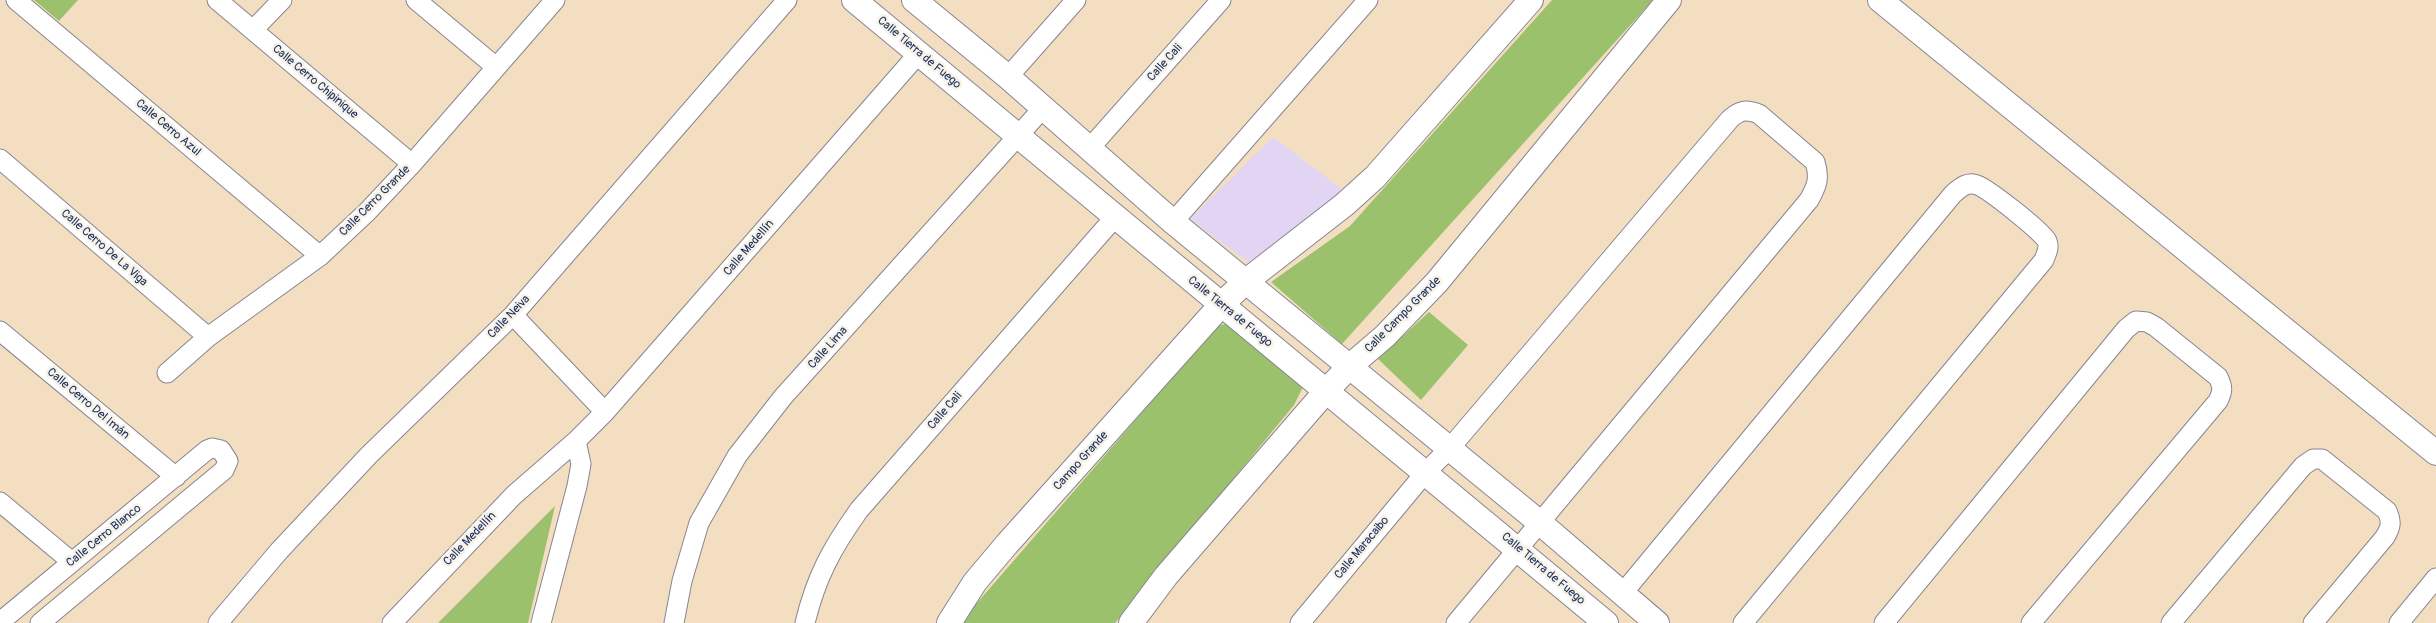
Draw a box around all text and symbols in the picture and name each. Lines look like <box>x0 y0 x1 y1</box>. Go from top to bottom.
street label: Calle Tierra de Fuego <box>874 14 964 92</box>
street label: Calle Cali <box>1145 41 1185 85</box>
street label: Calle Cerro Chipinique <box>269 42 361 122</box>
street label: Calle Cerro Azul <box>132 97 204 159</box>
street label: Calle Cerro Grande <box>337 163 413 239</box>
street label: Calle Cerro De La Viga <box>58 207 150 289</box>
street label: Calle Medellín <box>721 217 777 279</box>
street label: Calle Tierra de Fuego <box>1185 273 1275 351</box>
street label: Calle Campo Grande <box>1362 274 1444 356</box>
street label: Calle Neiva <box>485 292 533 342</box>
street label: Calle Lima <box>805 324 851 372</box>
street label: Calle Cerro Del Imán <box>44 365 132 443</box>
street label: Calle Cali <box>925 389 965 433</box>
street label: Campo Grande <box>1051 428 1111 494</box>
street label: Calle Cerro Blanco <box>64 501 144 571</box>
street label: Calle Medellín <box>441 509 499 569</box>
street label: Calle Maracaibo <box>1332 514 1392 582</box>
street label: Calle Tierra de Fuego <box>1498 530 1588 608</box>

